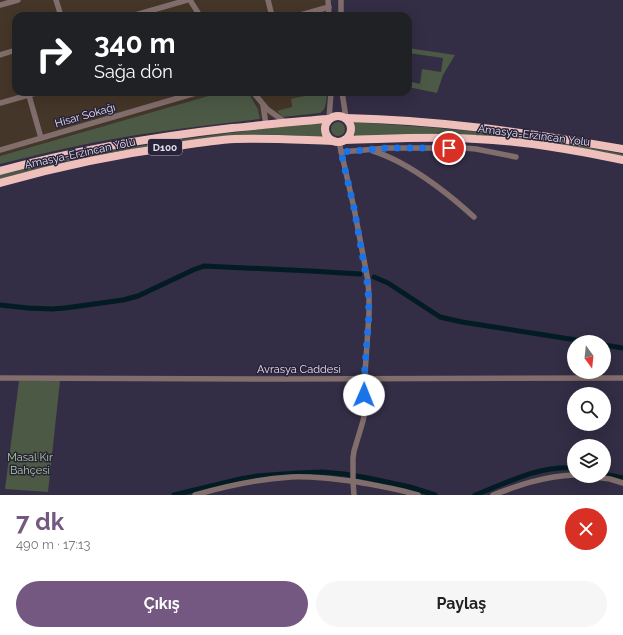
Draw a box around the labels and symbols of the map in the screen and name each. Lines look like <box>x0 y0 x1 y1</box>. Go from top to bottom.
street label: Hisar Sokağı <box>53 101 117 130</box>
street label: Amasya-Erzincan Yolu <box>477 122 591 149</box>
pin <box>432 131 466 165</box>
street label: Amasya-Erzincan Yolu <box>23 135 137 172</box>
road number: D100 <box>148 139 182 155</box>
north arrow <box>567 335 611 379</box>
street label: Avrasya Caddesi <box>257 363 341 376</box>
position arrow <box>343 374 385 416</box>
park label: Masal Kır Bahçesi <box>7 451 53 477</box>

